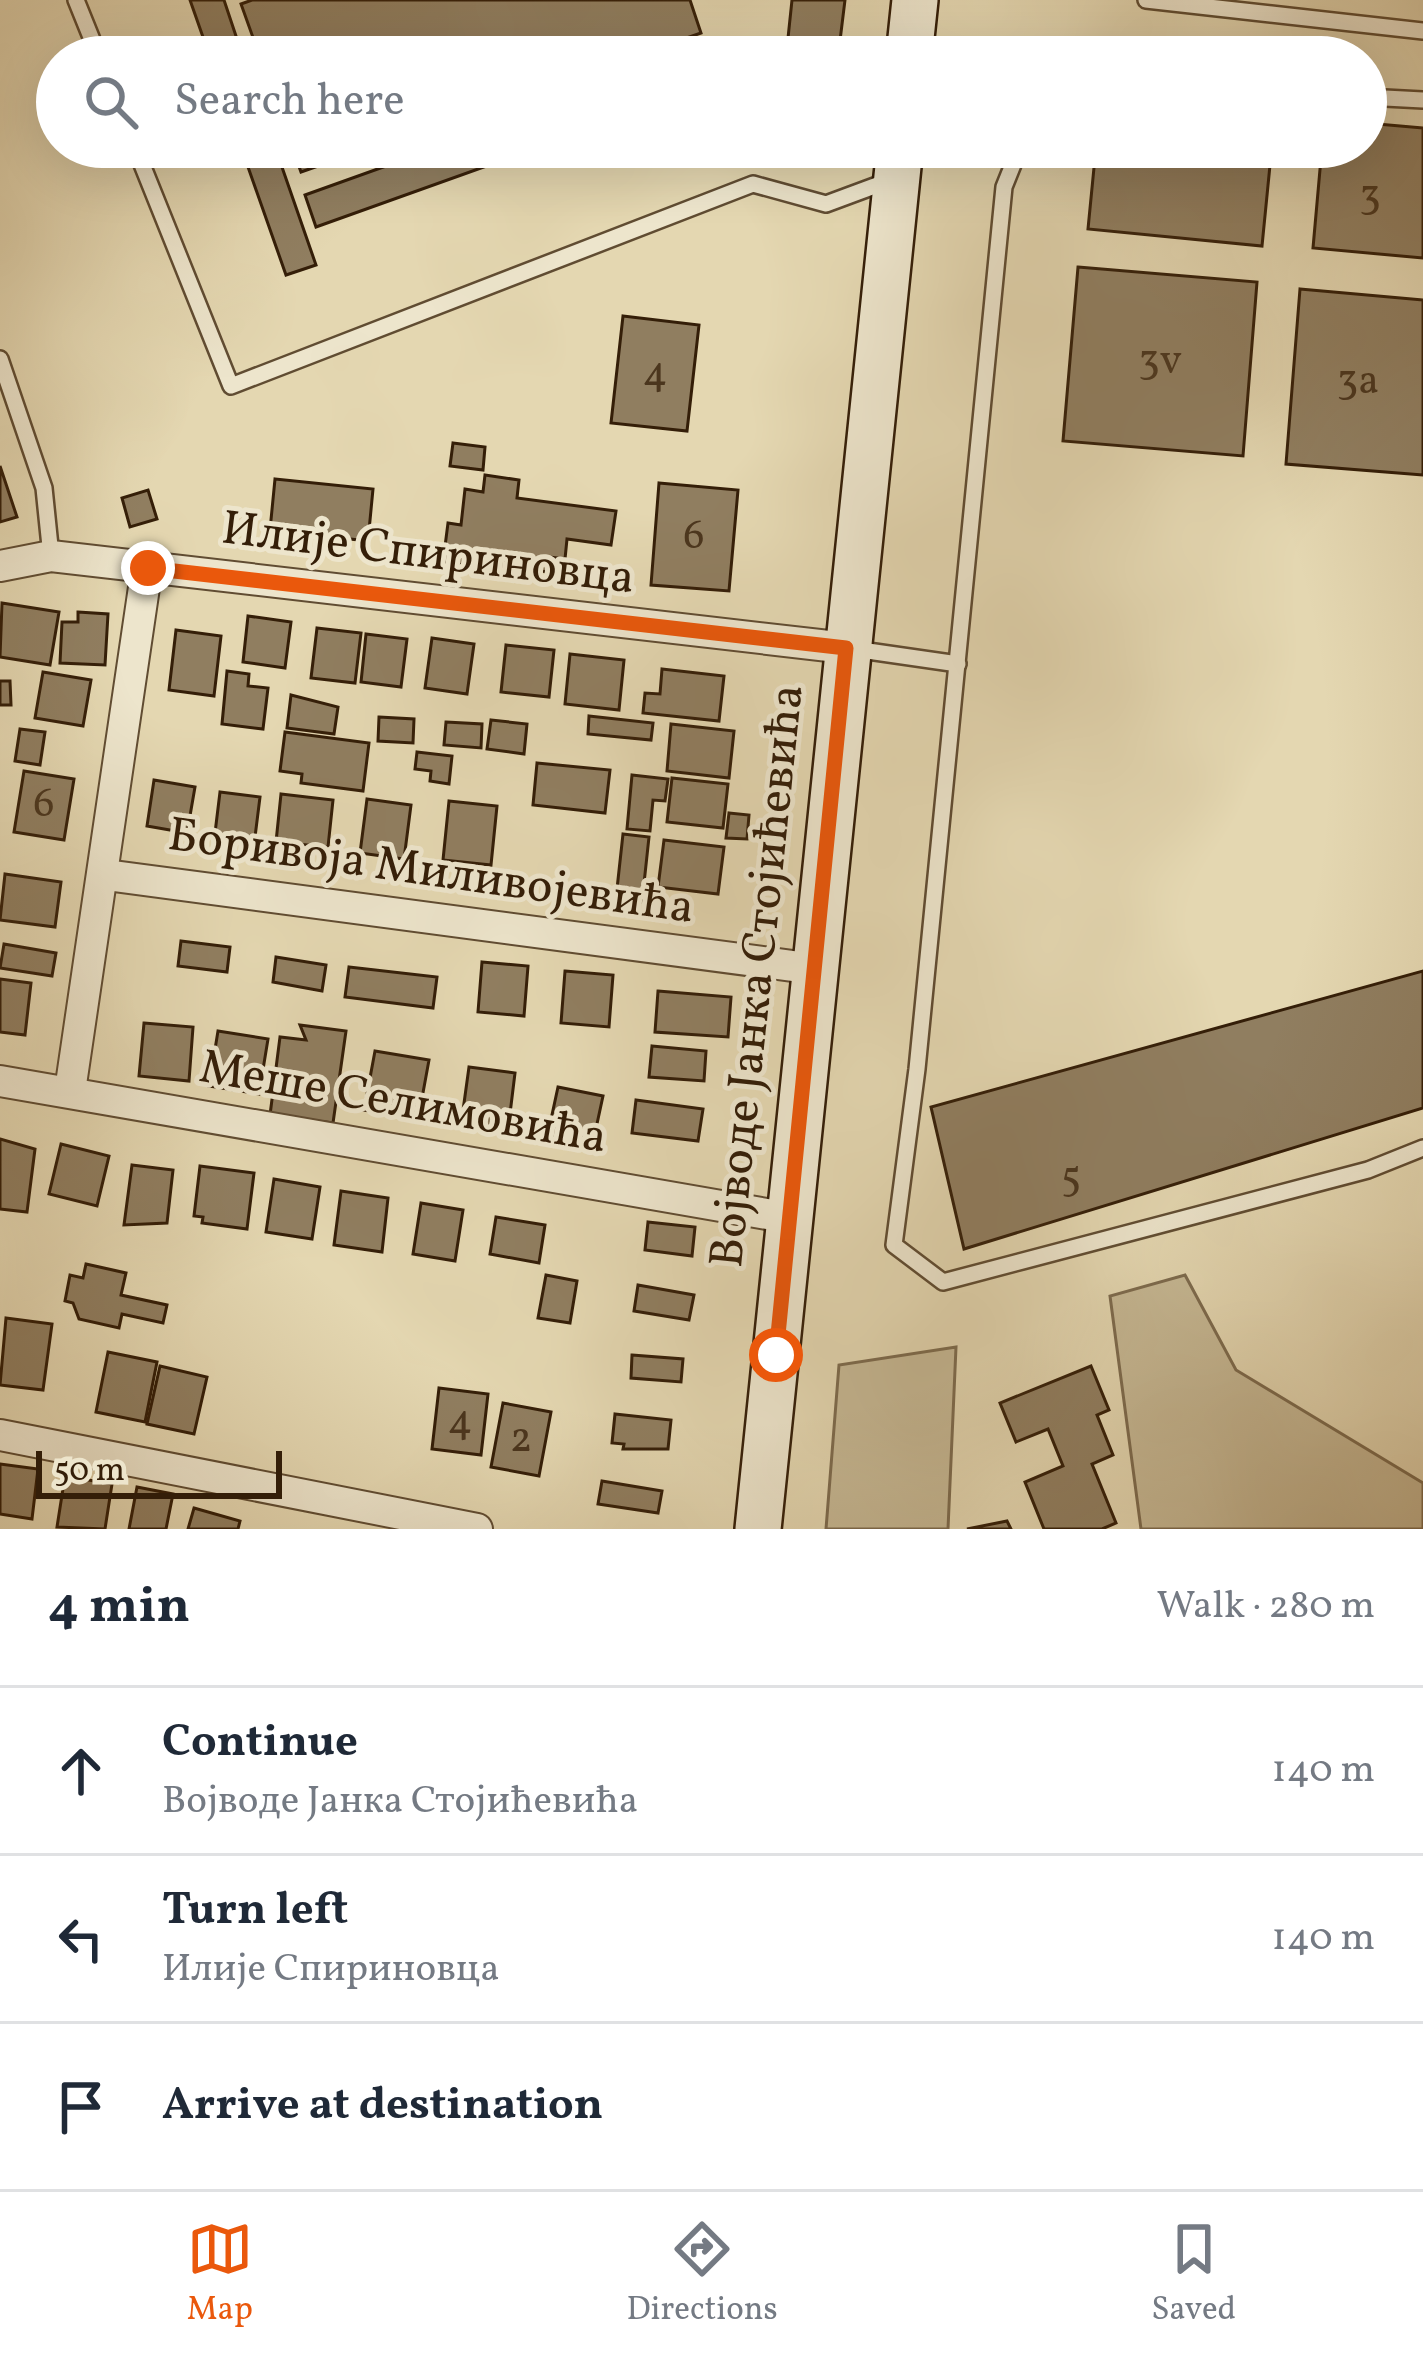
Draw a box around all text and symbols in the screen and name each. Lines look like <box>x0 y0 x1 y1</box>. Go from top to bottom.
search box <box>36 36 1387 168</box>
icon: search <box>78 69 144 135</box>
text: Search here <box>174 71 405 134</box>
house number: 3 <box>1359 168 1381 227</box>
house number: 3v <box>1138 333 1182 392</box>
house number: 4 <box>642 345 668 404</box>
house number: 3a <box>1337 353 1379 412</box>
street label: Илије Спириновца <box>218 496 638 614</box>
house number: 6 <box>683 508 705 567</box>
route end <box>121 541 175 595</box>
street label: Војводе Јанка Стојићевића <box>695 681 823 1271</box>
house number: 6 <box>33 776 55 835</box>
street label: Боривоја Миливојевића <box>164 803 698 943</box>
street label: Меше Селимовића <box>194 1035 612 1173</box>
house number: 5 <box>1061 1150 1081 1209</box>
route start <box>749 1328 803 1382</box>
house number: 4 <box>447 1393 473 1452</box>
house number: 2 <box>510 1411 532 1470</box>
scale bar <box>36 1445 282 1498</box>
text: 50 m <box>54 1449 125 1495</box>
text: 4 min <box>48 1572 190 1643</box>
text: Walk · 280 m <box>1157 1580 1375 1634</box>
text: Continue <box>162 1712 358 1775</box>
icon: ahead <box>48 1738 114 1804</box>
text: 140 m <box>1272 1744 1375 1798</box>
text: Војводе Јанка Стојићевића <box>162 1775 638 1829</box>
text: Turn left <box>162 1880 348 1943</box>
icon: left <box>48 1906 114 1972</box>
text: 140 m <box>1272 1912 1375 1966</box>
text: Илије Спириновца <box>162 1943 500 1997</box>
icon: arrive <box>48 2074 114 2140</box>
text: Arrive at destination <box>162 2075 603 2138</box>
tab: Map <box>187 2216 253 2334</box>
tab: Directions <box>626 2216 778 2334</box>
tab: Saved <box>1151 2216 1236 2334</box>

